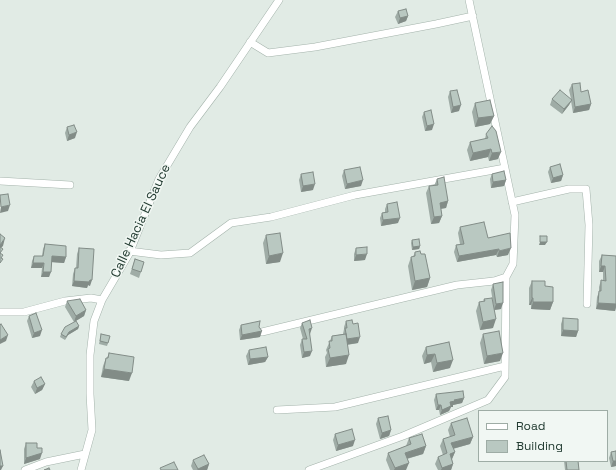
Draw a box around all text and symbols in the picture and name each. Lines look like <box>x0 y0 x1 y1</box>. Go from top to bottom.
street label: Calle Hacia El Sauce <box>108 162 174 280</box>
legend <box>478 410 608 462</box>
text: Road <box>516 418 545 434</box>
text: Building <box>516 438 563 454</box>

